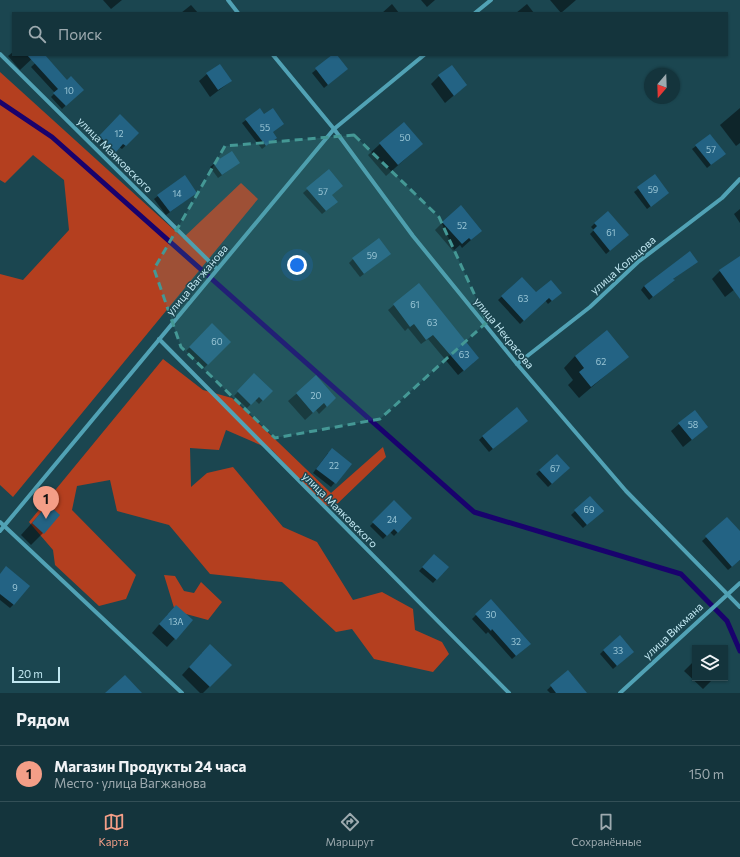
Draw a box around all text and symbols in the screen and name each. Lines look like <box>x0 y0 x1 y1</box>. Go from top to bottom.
search box <box>12 12 728 56</box>
icon: search <box>26 23 48 45</box>
text: Поиск <box>58 25 102 43</box>
north arrow <box>644 68 680 104</box>
house number: 10 <box>64 85 74 96</box>
street label: улица Маяковского <box>75 114 156 195</box>
house number: 55 <box>260 122 270 133</box>
house number: 12 <box>115 128 123 139</box>
house number: 50 <box>399 132 411 143</box>
house number: 57 <box>706 144 716 155</box>
house number: 59 <box>648 184 658 195</box>
house number: 57 <box>318 186 328 197</box>
house number: 14 <box>172 188 182 199</box>
house number: 52 <box>457 220 467 231</box>
house number: 61 <box>606 227 616 238</box>
street label: улица Кольцова <box>587 233 658 296</box>
street label: улица Вагжанова <box>163 242 230 318</box>
house number: 59 <box>367 250 377 261</box>
your location <box>287 255 307 275</box>
house number: 63 <box>518 293 528 304</box>
street label: улица Некрасова <box>472 294 537 371</box>
house number: 61 <box>410 299 420 310</box>
house number: 63 <box>427 317 437 328</box>
house number: 60 <box>211 336 223 347</box>
house number: 63 <box>459 349 469 360</box>
house number: 62 <box>596 356 606 367</box>
house number: 20 <box>311 390 322 401</box>
house number: 58 <box>688 419 698 430</box>
house number: 22 <box>329 460 339 471</box>
house number: 67 <box>550 463 560 474</box>
street label: улица Маяковского <box>300 469 381 550</box>
pin: 1 <box>33 486 59 519</box>
house number: 69 <box>584 504 594 515</box>
house number: 24 <box>387 514 398 525</box>
house number: 9 <box>12 582 18 593</box>
street label: улица Викмана <box>640 600 705 662</box>
house number: 30 <box>485 609 497 620</box>
house number: 13А <box>169 616 184 627</box>
house number: 32 <box>511 636 521 647</box>
house number: 33 <box>613 645 623 656</box>
map controls <box>692 645 728 681</box>
button: layers <box>692 645 728 681</box>
scale bar <box>12 665 60 684</box>
text: 20 m <box>18 667 43 680</box>
text: Рядом <box>16 709 70 730</box>
text: Магазин Продукты 24 часа <box>54 757 246 775</box>
text: 1 <box>26 766 32 782</box>
text: 150 m <box>689 766 724 782</box>
text: Место · улица Вагжанова <box>54 775 206 791</box>
tab: Карта <box>98 811 129 848</box>
tab: Маршрут <box>326 811 374 848</box>
tab: Сохранённые <box>571 811 642 848</box>

